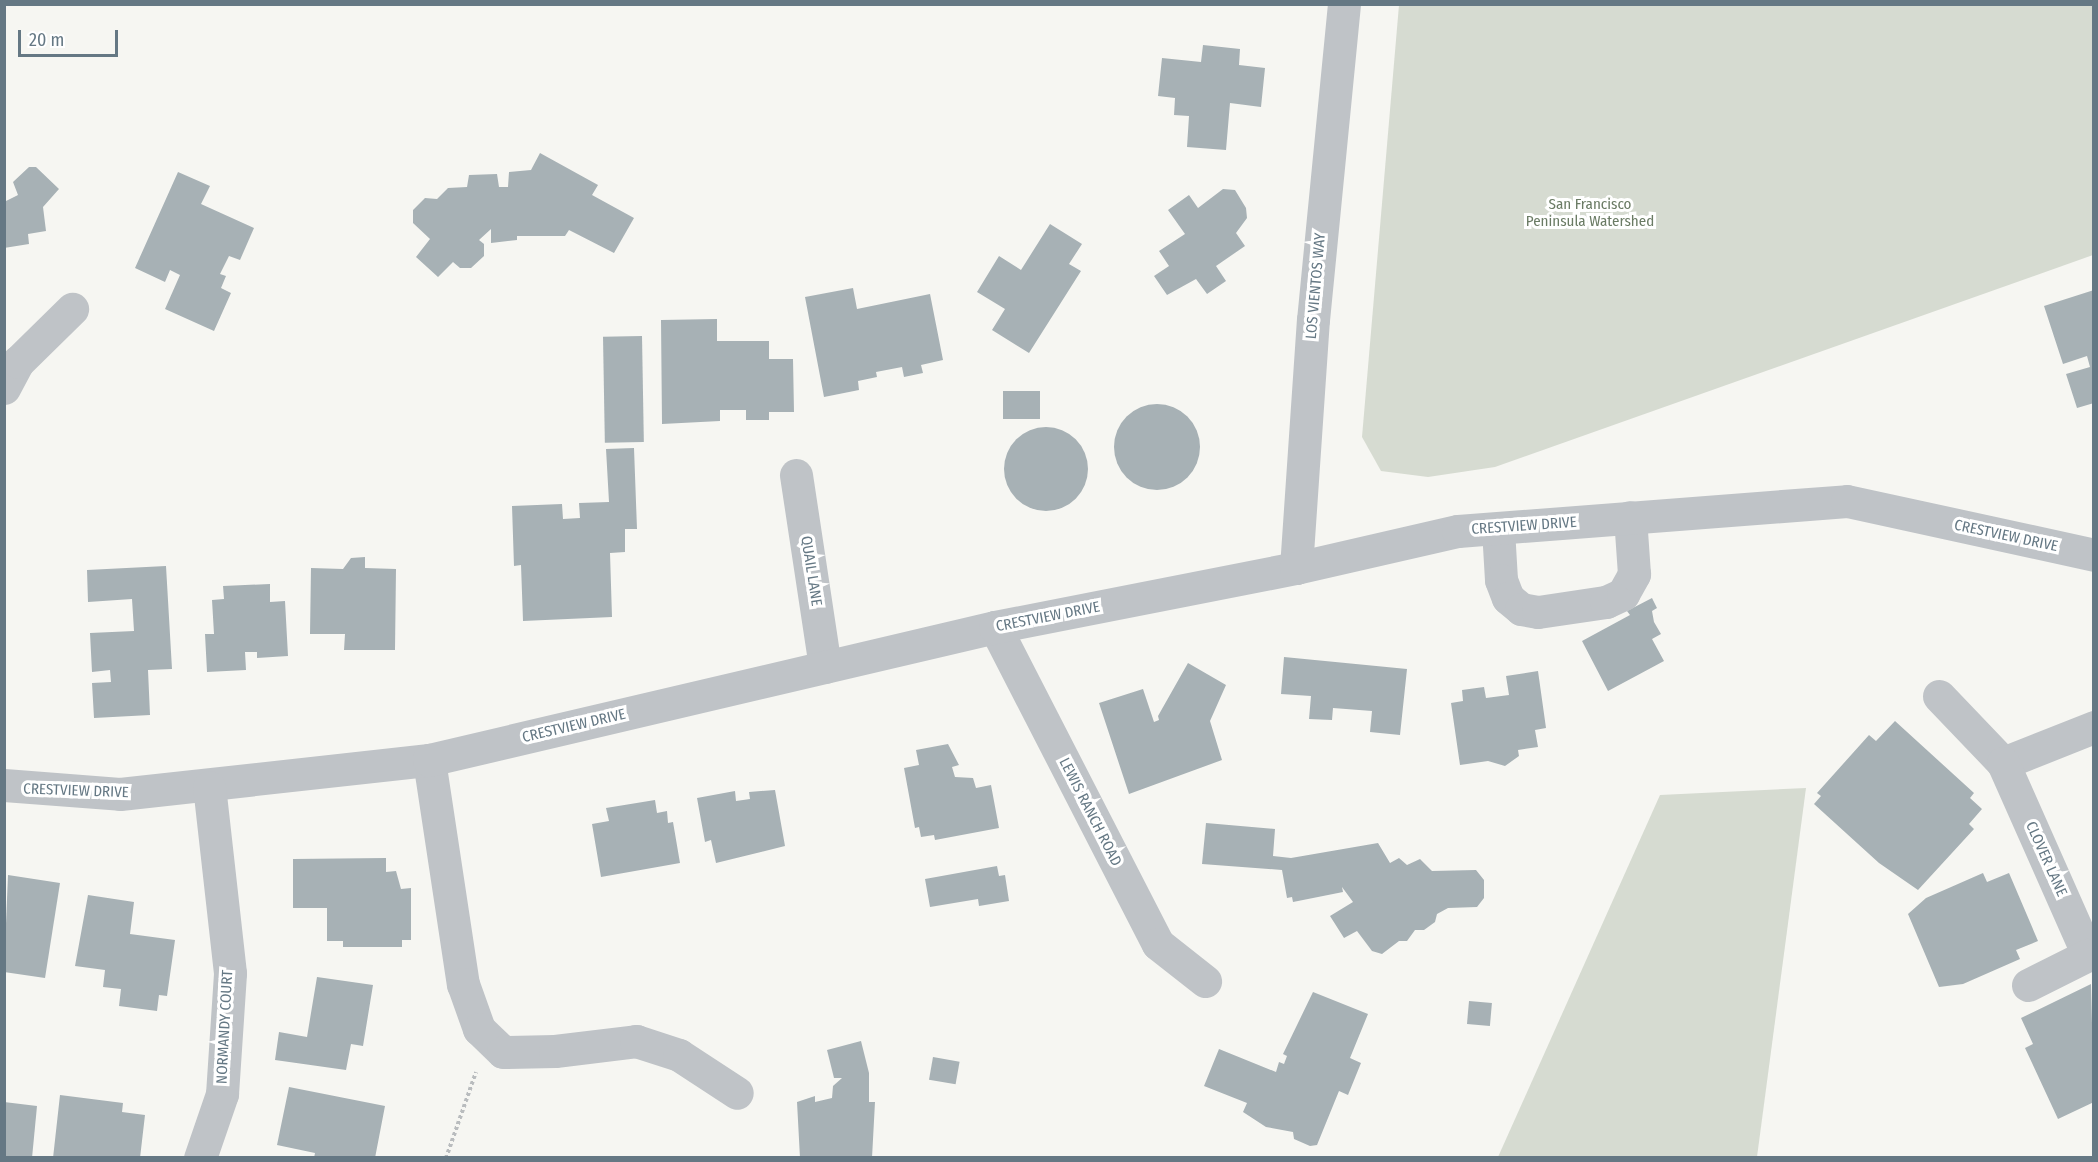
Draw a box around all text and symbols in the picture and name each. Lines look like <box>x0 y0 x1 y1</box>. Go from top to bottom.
scale bar <box>21 18 122 56</box>
text: 20 m <box>29 29 64 51</box>
park label: San Francisco Peninsula Watershed <box>1526 195 1654 230</box>
street label: LOS VIENTOS WAY <box>1302 232 1330 340</box>
street label: CRESTVIEW DRIVE <box>1471 513 1577 539</box>
street label: CRESTVIEW DRIVE <box>1952 516 2060 556</box>
street label: QUAIL LANE <box>797 535 825 607</box>
street label: CRESTVIEW DRIVE <box>994 598 1102 636</box>
street label: CRESTVIEW DRIVE <box>521 705 627 747</box>
street label: LEWIS RANCH ROAD <box>1055 755 1125 869</box>
street label: CRESTVIEW DRIVE <box>23 780 129 802</box>
street label: CLOVER LANE <box>2022 819 2070 899</box>
street label: NORMANDY COURT <box>213 970 237 1084</box>

